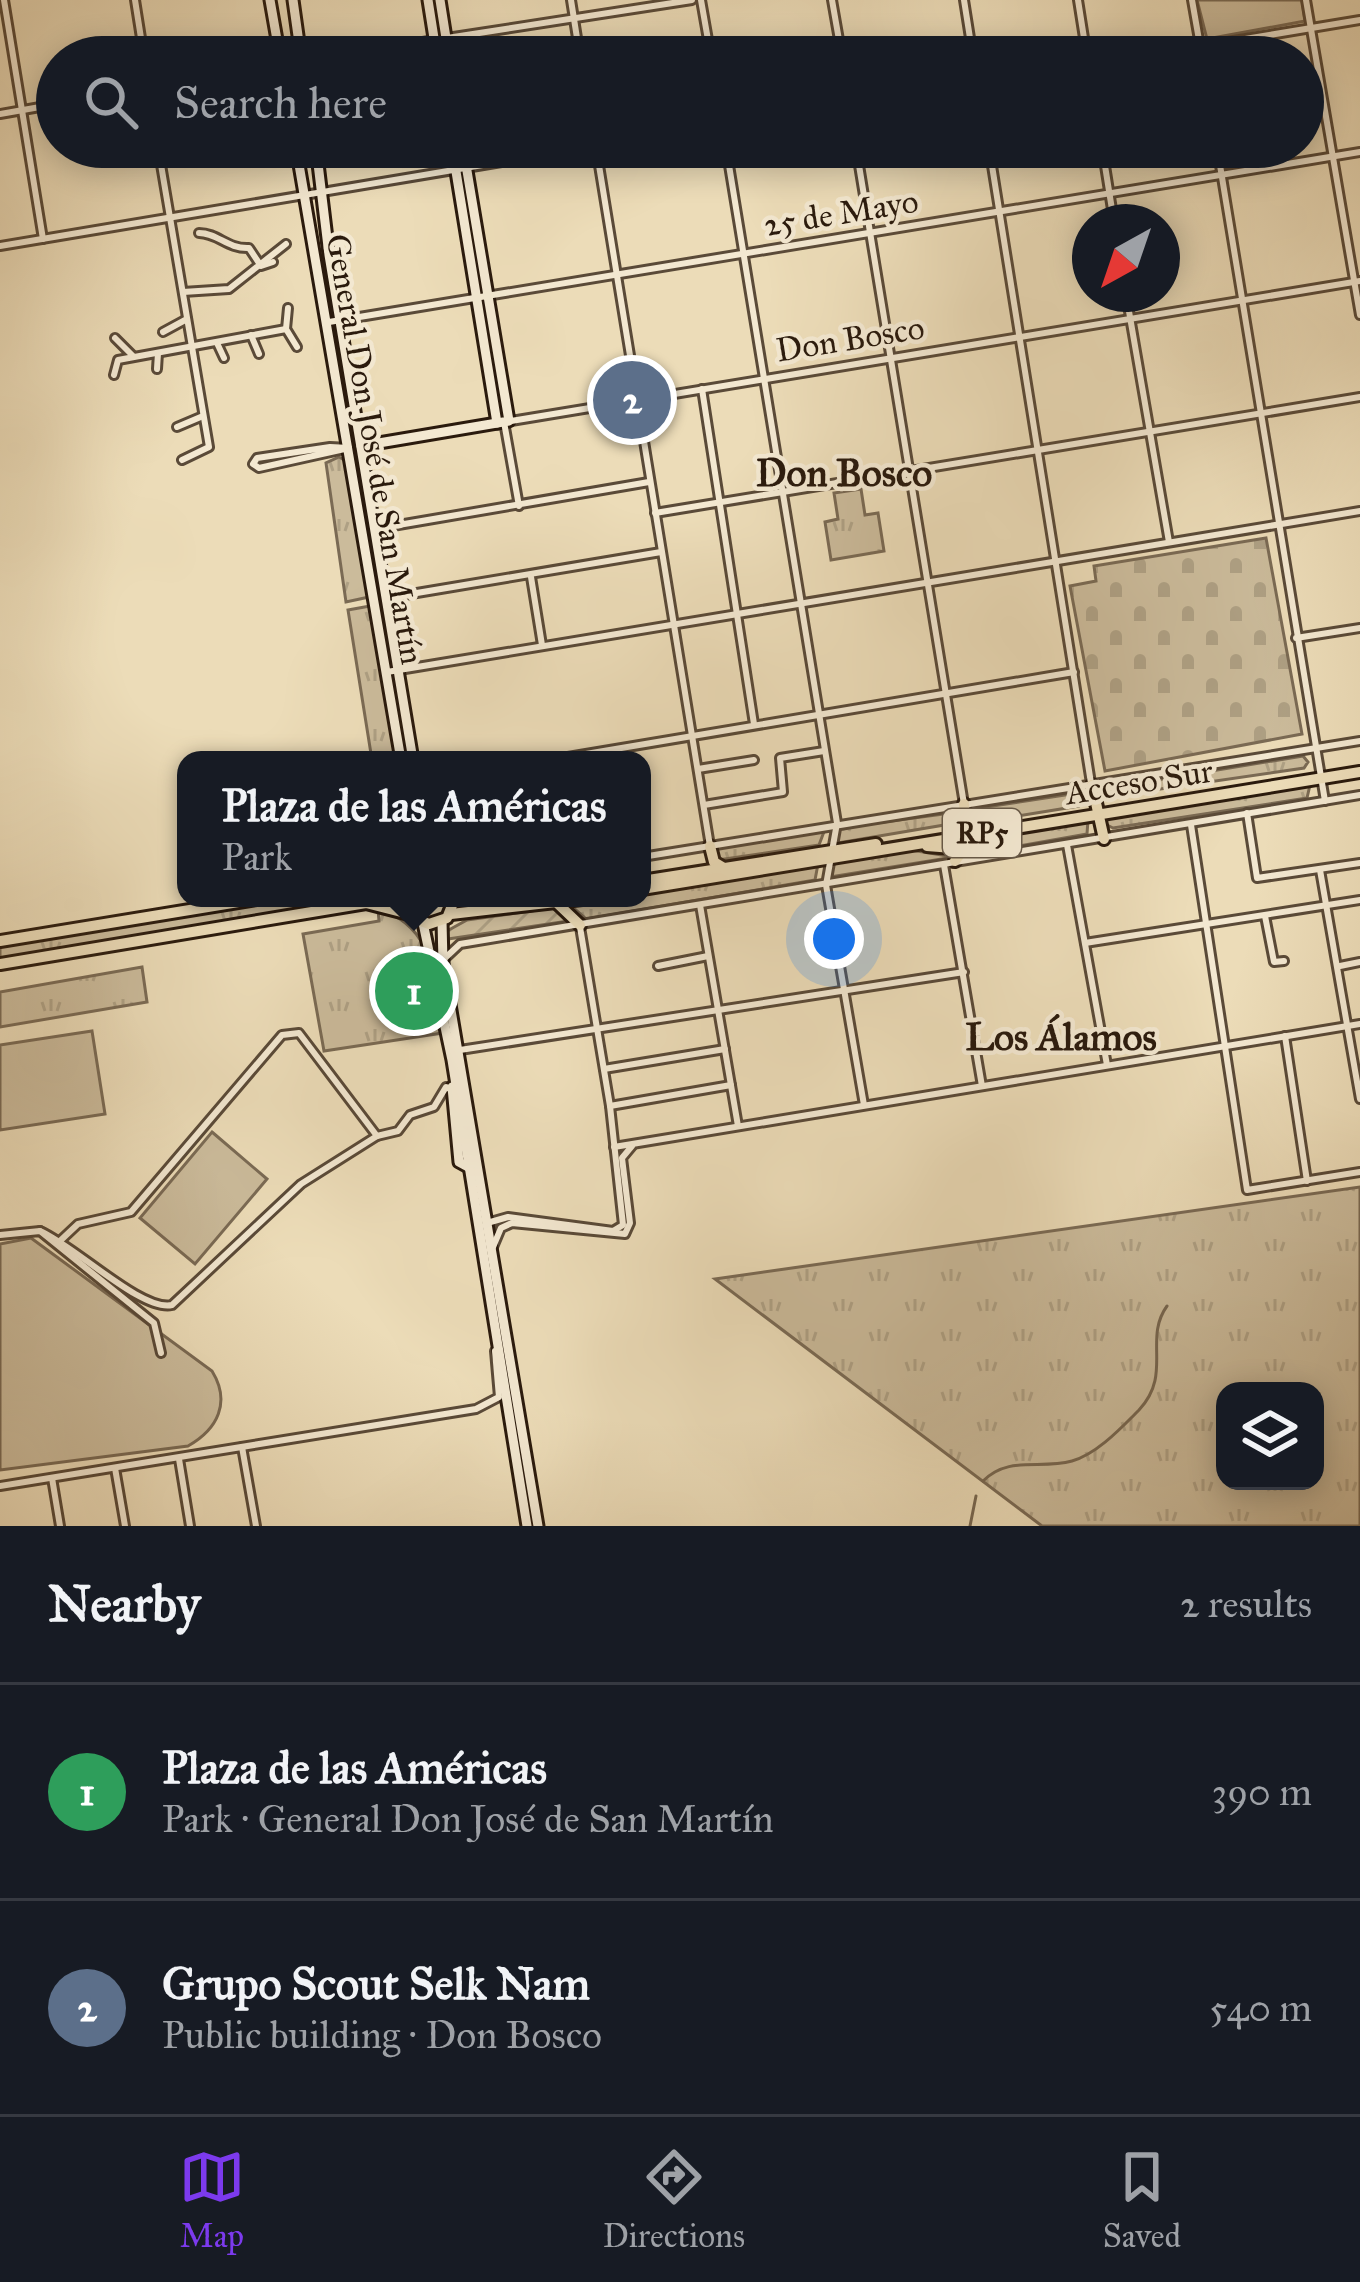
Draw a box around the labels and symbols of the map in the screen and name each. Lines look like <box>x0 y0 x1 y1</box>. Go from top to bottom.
street label: 25 de Mayo <box>761 181 921 245</box>
north arrow <box>1072 204 1180 312</box>
street label: General Don José de San Martín <box>316 231 433 668</box>
street label: Don Bosco <box>773 308 927 370</box>
pin: 2 <box>593 355 671 445</box>
district label: Don Bosco <box>756 449 932 497</box>
street label: Acceso Sur <box>1061 751 1216 814</box>
road number: RP5 <box>943 809 1021 857</box>
your location <box>804 909 864 969</box>
pin: 1 <box>375 946 453 1036</box>
district label: Los Álamos <box>965 1013 1157 1061</box>

